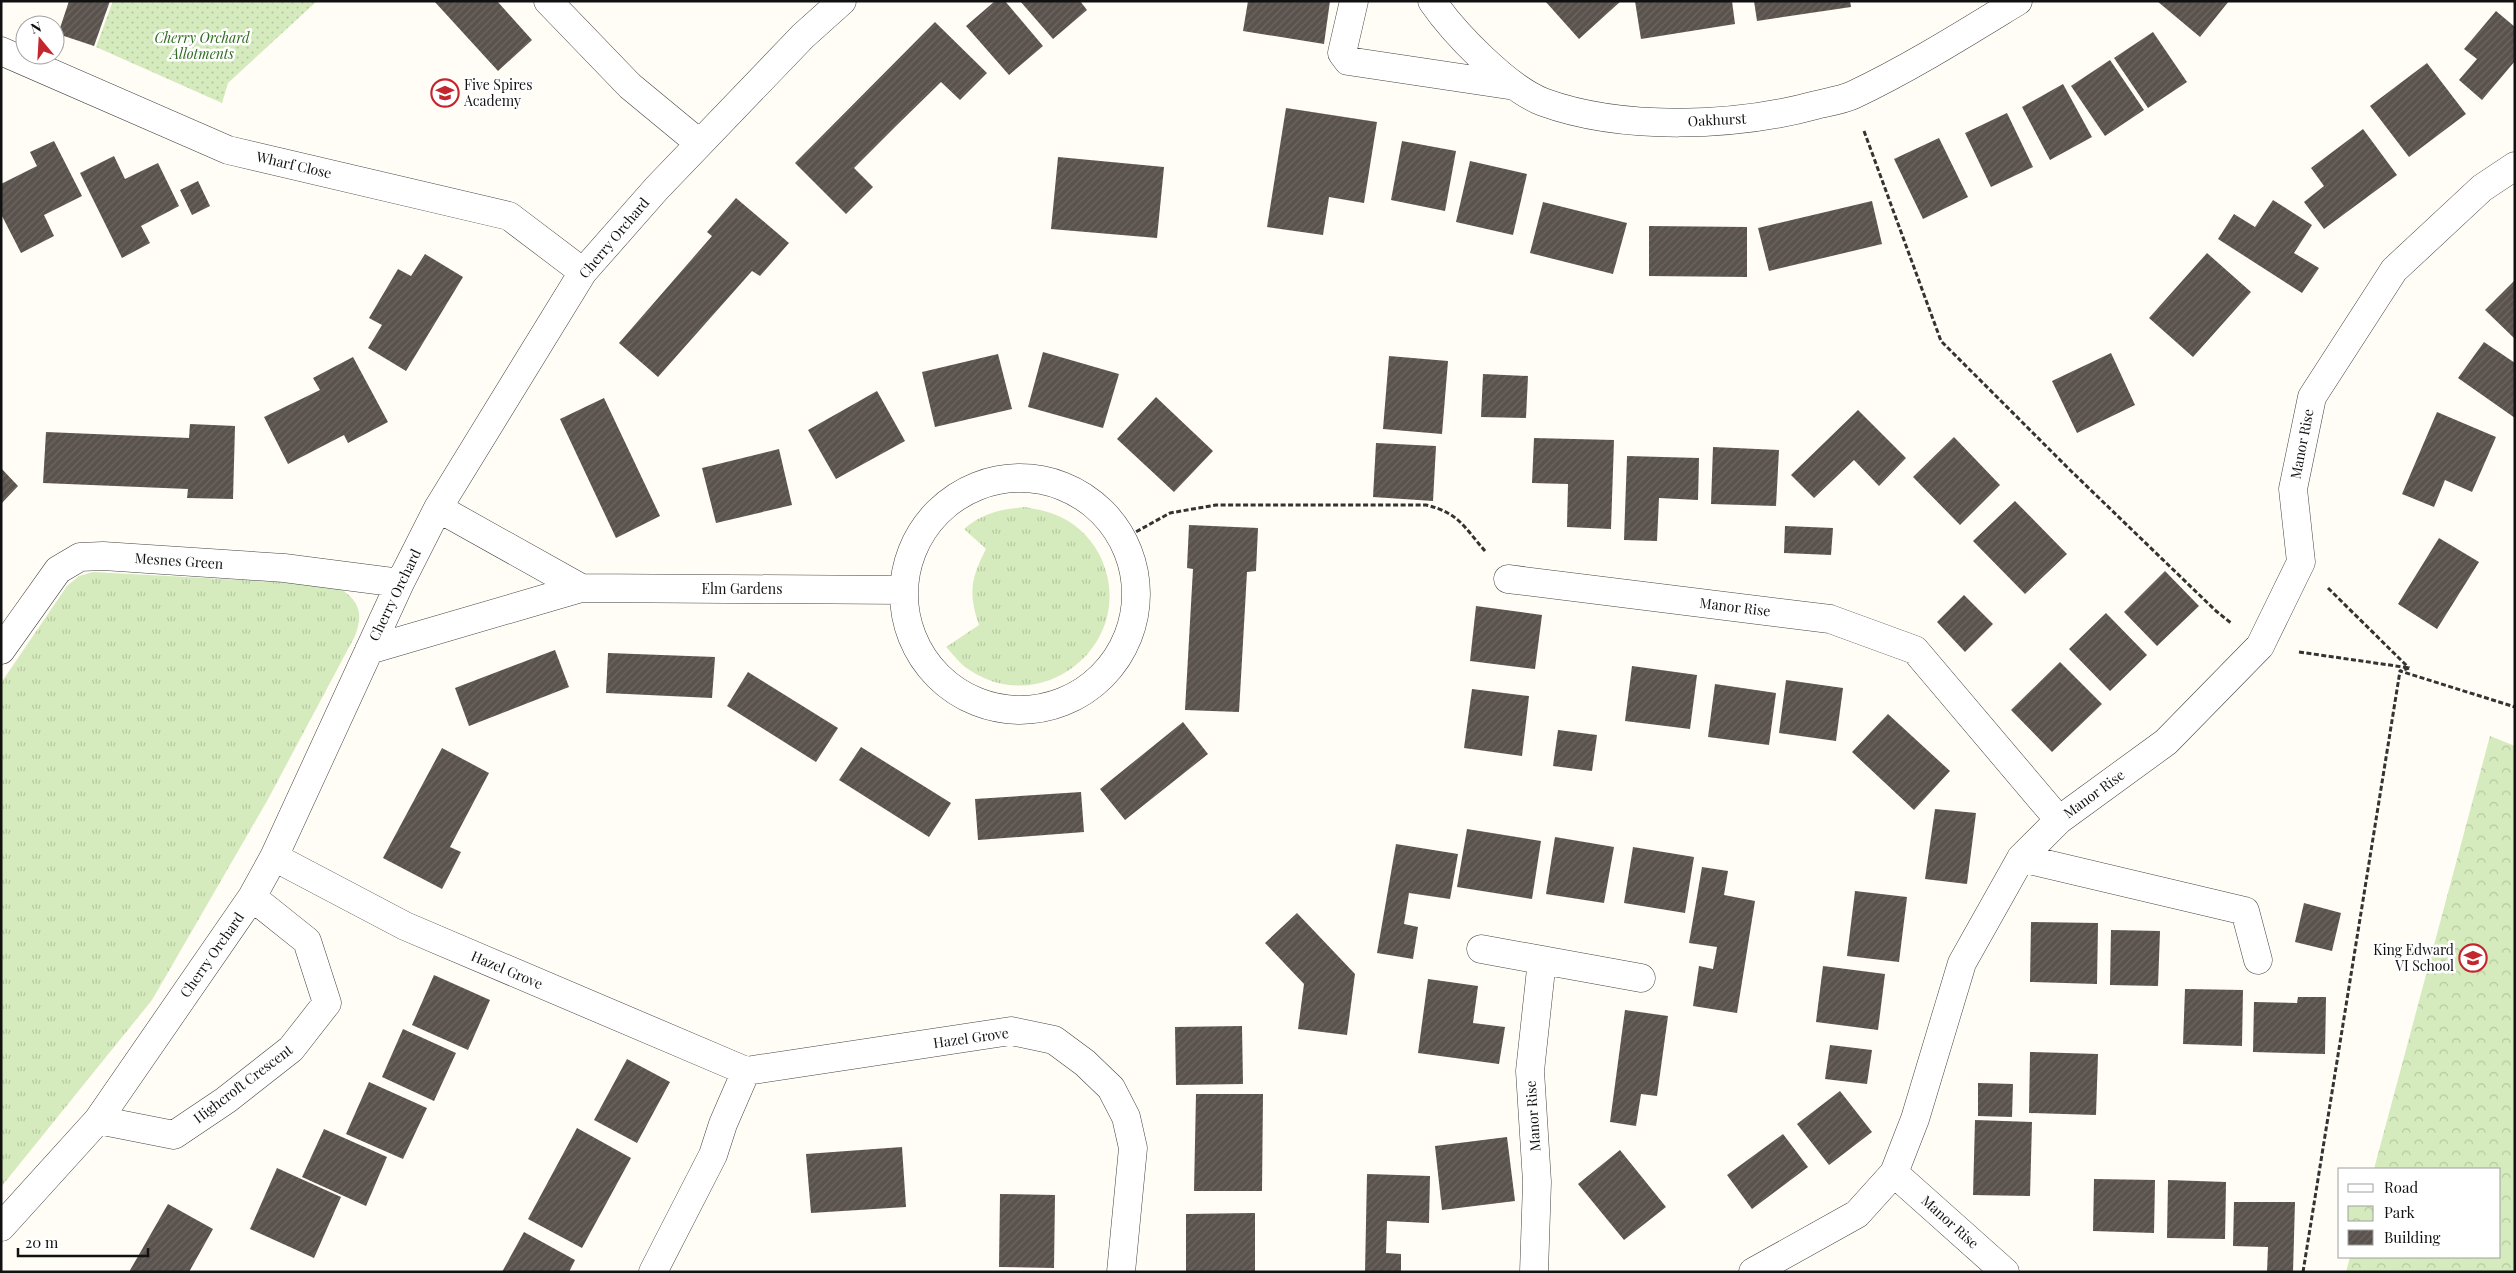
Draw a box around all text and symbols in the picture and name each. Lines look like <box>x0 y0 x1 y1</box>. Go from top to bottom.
north arrow <box>15 15 65 65</box>
text: N <box>28 17 44 38</box>
park label: Cherry Orchard Allotments <box>154 28 250 63</box>
place label: Five Spires Academy <box>463 75 532 110</box>
school or university icon: Five Spires Academy <box>430 78 460 108</box>
street label: Oakhurst <box>1687 108 1748 131</box>
street label: Wharf Close <box>254 146 334 182</box>
street label: Cherry Orchard <box>574 193 653 282</box>
street label: Manor Rise <box>2285 407 2318 481</box>
street label: Cherry Orchard <box>364 546 425 644</box>
street label: Mesnes Green <box>134 548 225 573</box>
street label: Elm Gardens <box>702 579 782 598</box>
street label: Manor Rise <box>1699 593 1771 620</box>
street label: Manor Rise <box>2059 765 2128 822</box>
street label: Cherry Orchard <box>175 908 248 1001</box>
place label: King Edward VI School <box>2373 940 2454 975</box>
school or university icon: King Edward VI School <box>2458 943 2488 973</box>
street label: Hazel Grove <box>469 946 546 993</box>
street label: Hazel Grove <box>932 1023 1010 1052</box>
street label: Highcroft Crescent <box>189 1039 297 1127</box>
street label: Manor Rise <box>1521 1080 1544 1152</box>
legend <box>2338 1168 2501 1258</box>
text: Road <box>2384 1177 2418 1197</box>
street label: Manor Rise <box>1918 1191 1983 1252</box>
text: Park <box>2384 1202 2416 1222</box>
scale bar <box>18 1226 148 1258</box>
text: Building <box>2384 1227 2441 1247</box>
text: 20 m <box>25 1232 59 1252</box>

